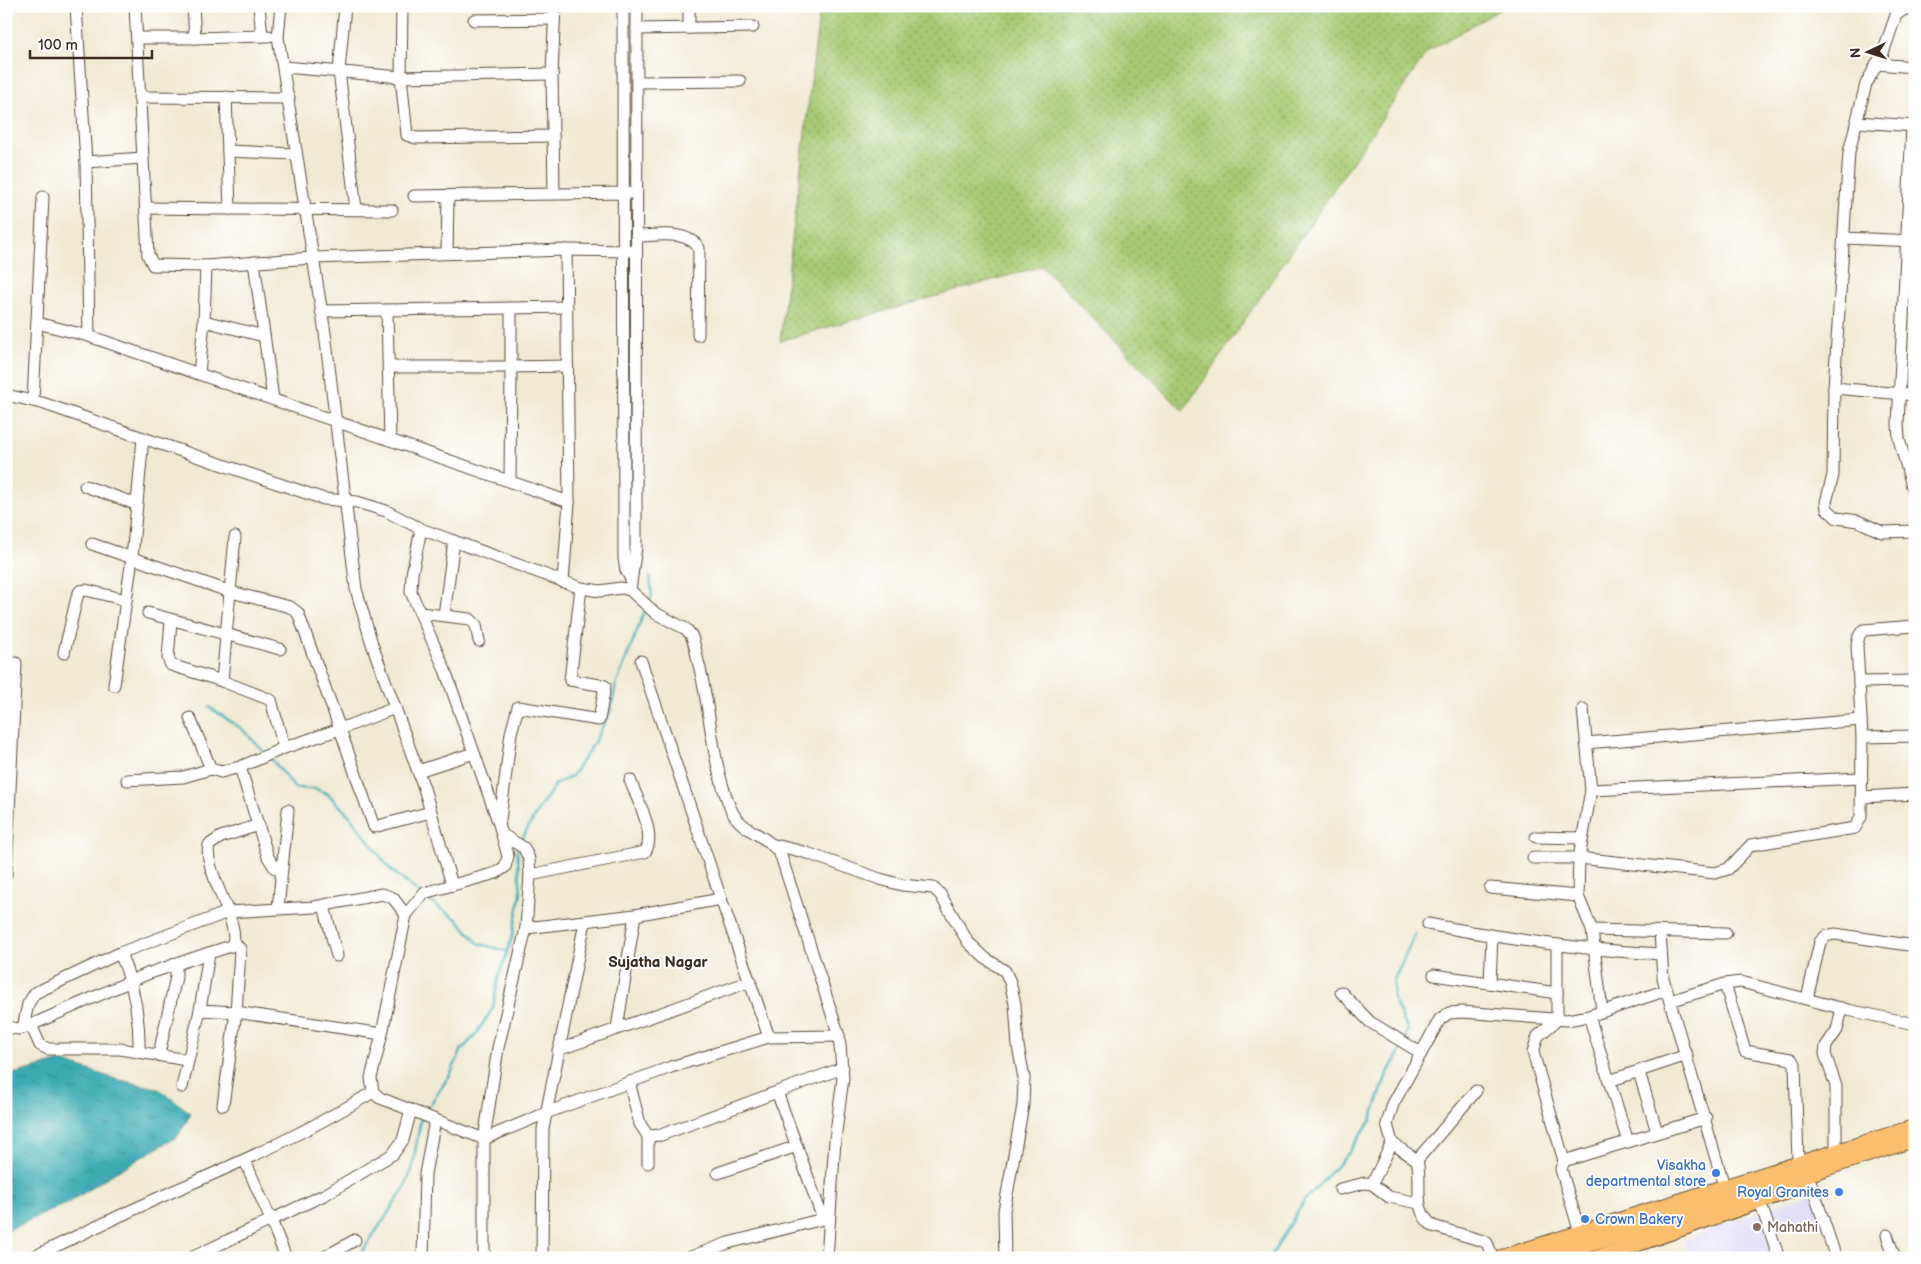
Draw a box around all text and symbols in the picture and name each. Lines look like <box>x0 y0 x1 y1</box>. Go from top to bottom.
scale bar <box>30 28 152 60</box>
north arrow <box>1844 28 1894 78</box>
text: 100 m <box>38 36 78 55</box>
text: N <box>1847 47 1864 59</box>
district label: Sujatha Nagar <box>609 953 708 972</box>
place label: Visakha departmental store <box>1586 1157 1706 1190</box>
marker: Visakha departmental store <box>1710 1167 1722 1179</box>
place label: Royal Granites <box>1737 1184 1829 1201</box>
marker: Royal Granites <box>1833 1186 1845 1198</box>
place label: Crown Bakery <box>1595 1211 1684 1228</box>
marker: Crown Bakery <box>1579 1213 1591 1225</box>
place label: Mahathi <box>1767 1219 1818 1236</box>
marker: Mahathi <box>1751 1221 1763 1233</box>

